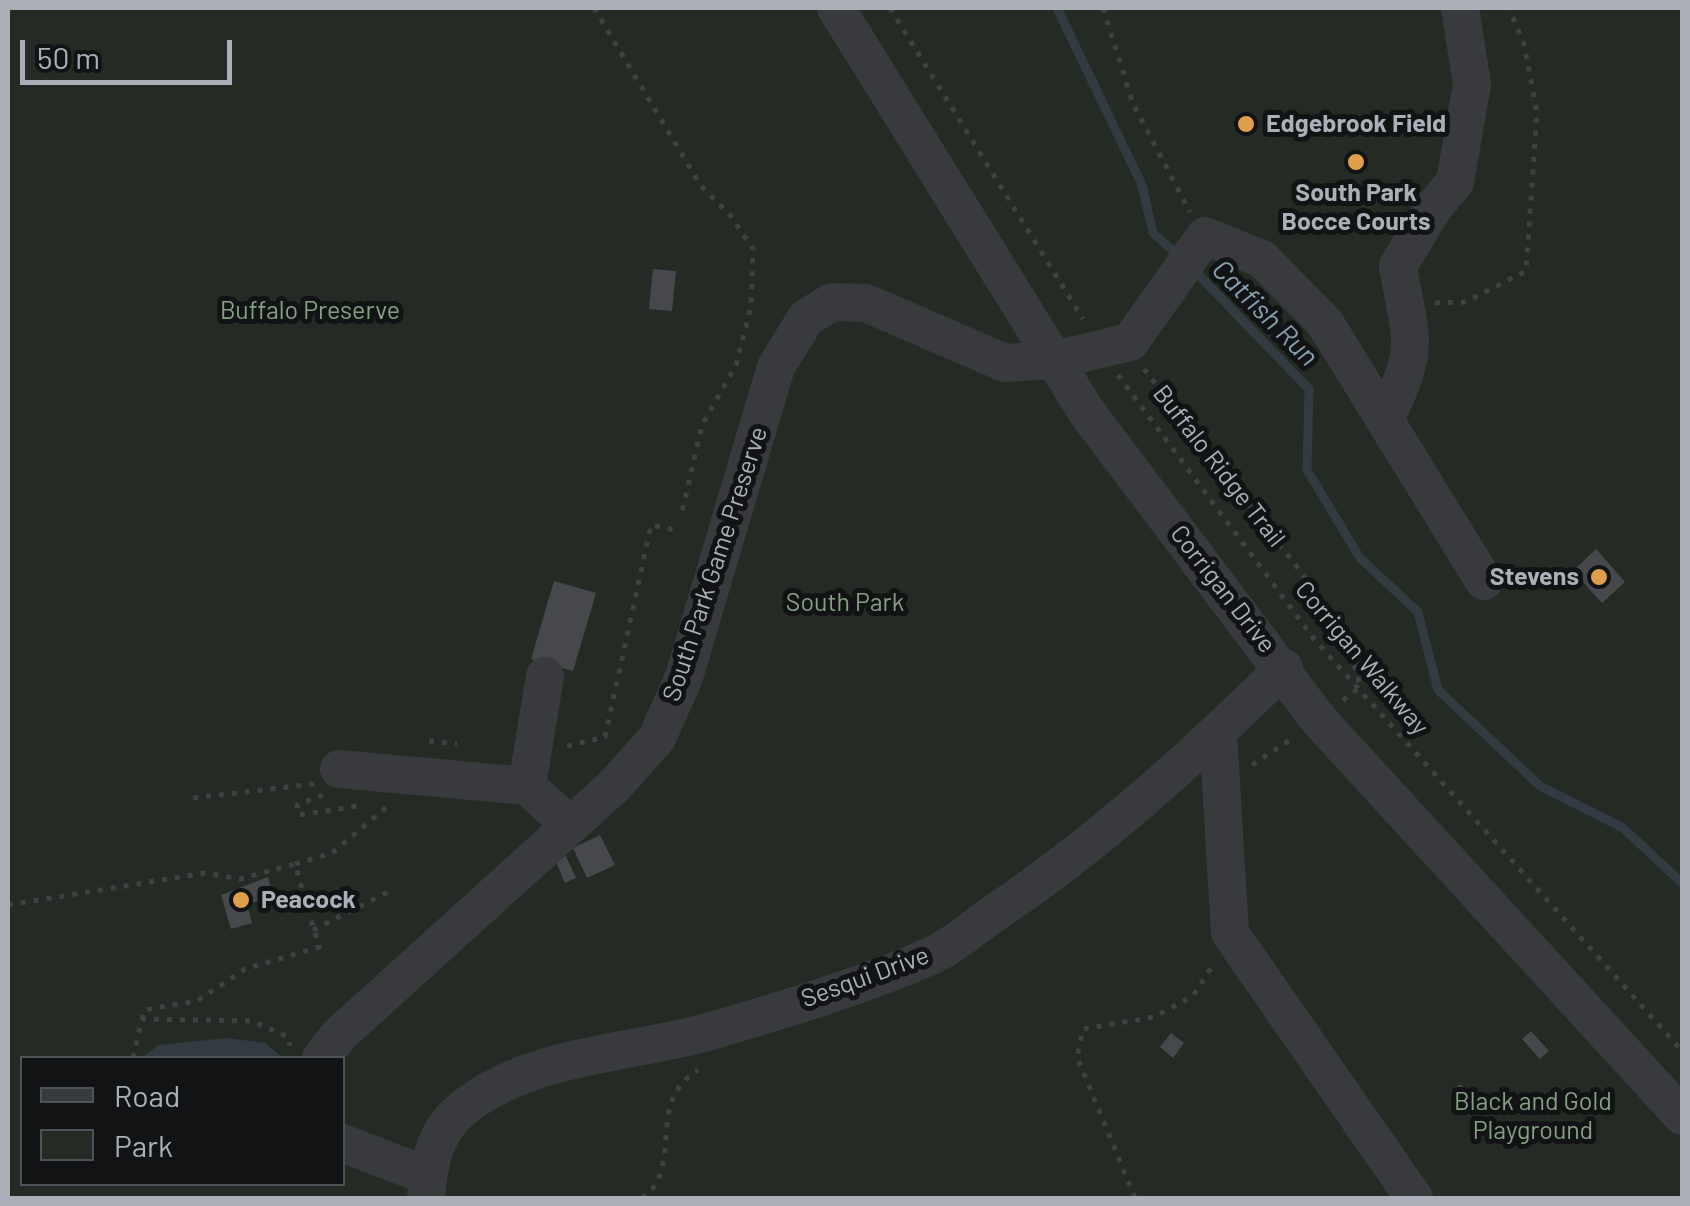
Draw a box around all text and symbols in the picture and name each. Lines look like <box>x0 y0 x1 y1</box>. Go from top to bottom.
scale bar <box>25 20 238 82</box>
text: 50 m <box>37 39 100 75</box>
place label: Edgebrook Field <box>1266 109 1446 139</box>
marker: Edgebrook Field <box>1235 113 1257 135</box>
marker: South Park Bocce Courts <box>1345 151 1367 173</box>
place label: South Park Bocce Courts <box>1281 178 1431 237</box>
water label: Catfish Run <box>1205 253 1325 373</box>
park label: Buffalo Preserve <box>220 296 400 326</box>
street label: Buffalo Ridge Trail <box>1147 379 1291 553</box>
street label: South Park Game Preserve <box>656 423 774 705</box>
street label: Corrigan Drive <box>1164 519 1282 659</box>
place label: Stevens <box>1490 562 1579 592</box>
marker: Stevens <box>1588 566 1610 588</box>
street label: Corrigan Walkway <box>1289 575 1435 741</box>
park label: South Park <box>786 588 904 618</box>
place label: Peacock <box>261 885 356 915</box>
marker: Peacock <box>230 889 252 911</box>
street label: Sesqui Drive <box>797 940 933 1014</box>
legend <box>20 1056 345 1186</box>
text: Road <box>114 1077 180 1113</box>
park label: Black and Gold Playground <box>1454 1087 1612 1146</box>
text: Park <box>114 1127 173 1163</box>

